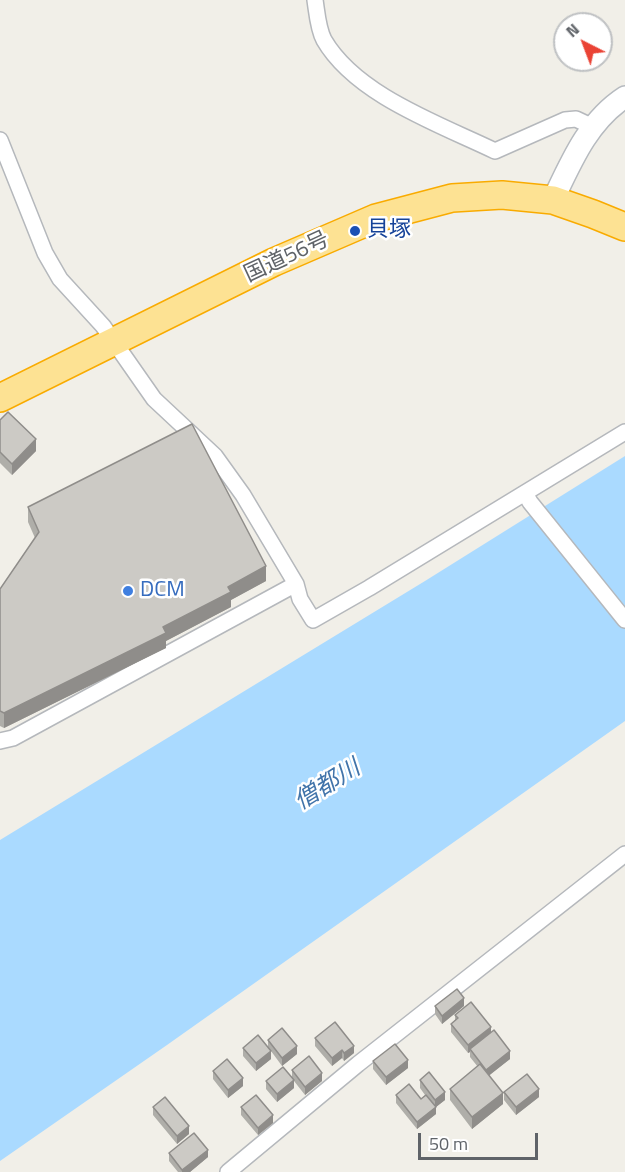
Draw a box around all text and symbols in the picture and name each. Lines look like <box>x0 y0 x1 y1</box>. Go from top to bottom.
north arrow <box>553 12 613 72</box>
text: N <box>560 17 584 43</box>
place label: 貝塚 <box>367 218 411 244</box>
marker: 貝塚 <box>348 224 362 238</box>
street label: 国道56号 <box>240 227 334 289</box>
place label: DCM <box>140 578 185 604</box>
marker: DCM <box>121 584 135 598</box>
water label: 僧都川 <box>290 755 366 817</box>
scale bar <box>421 1121 541 1159</box>
text: 50 m <box>429 1130 468 1157</box>

